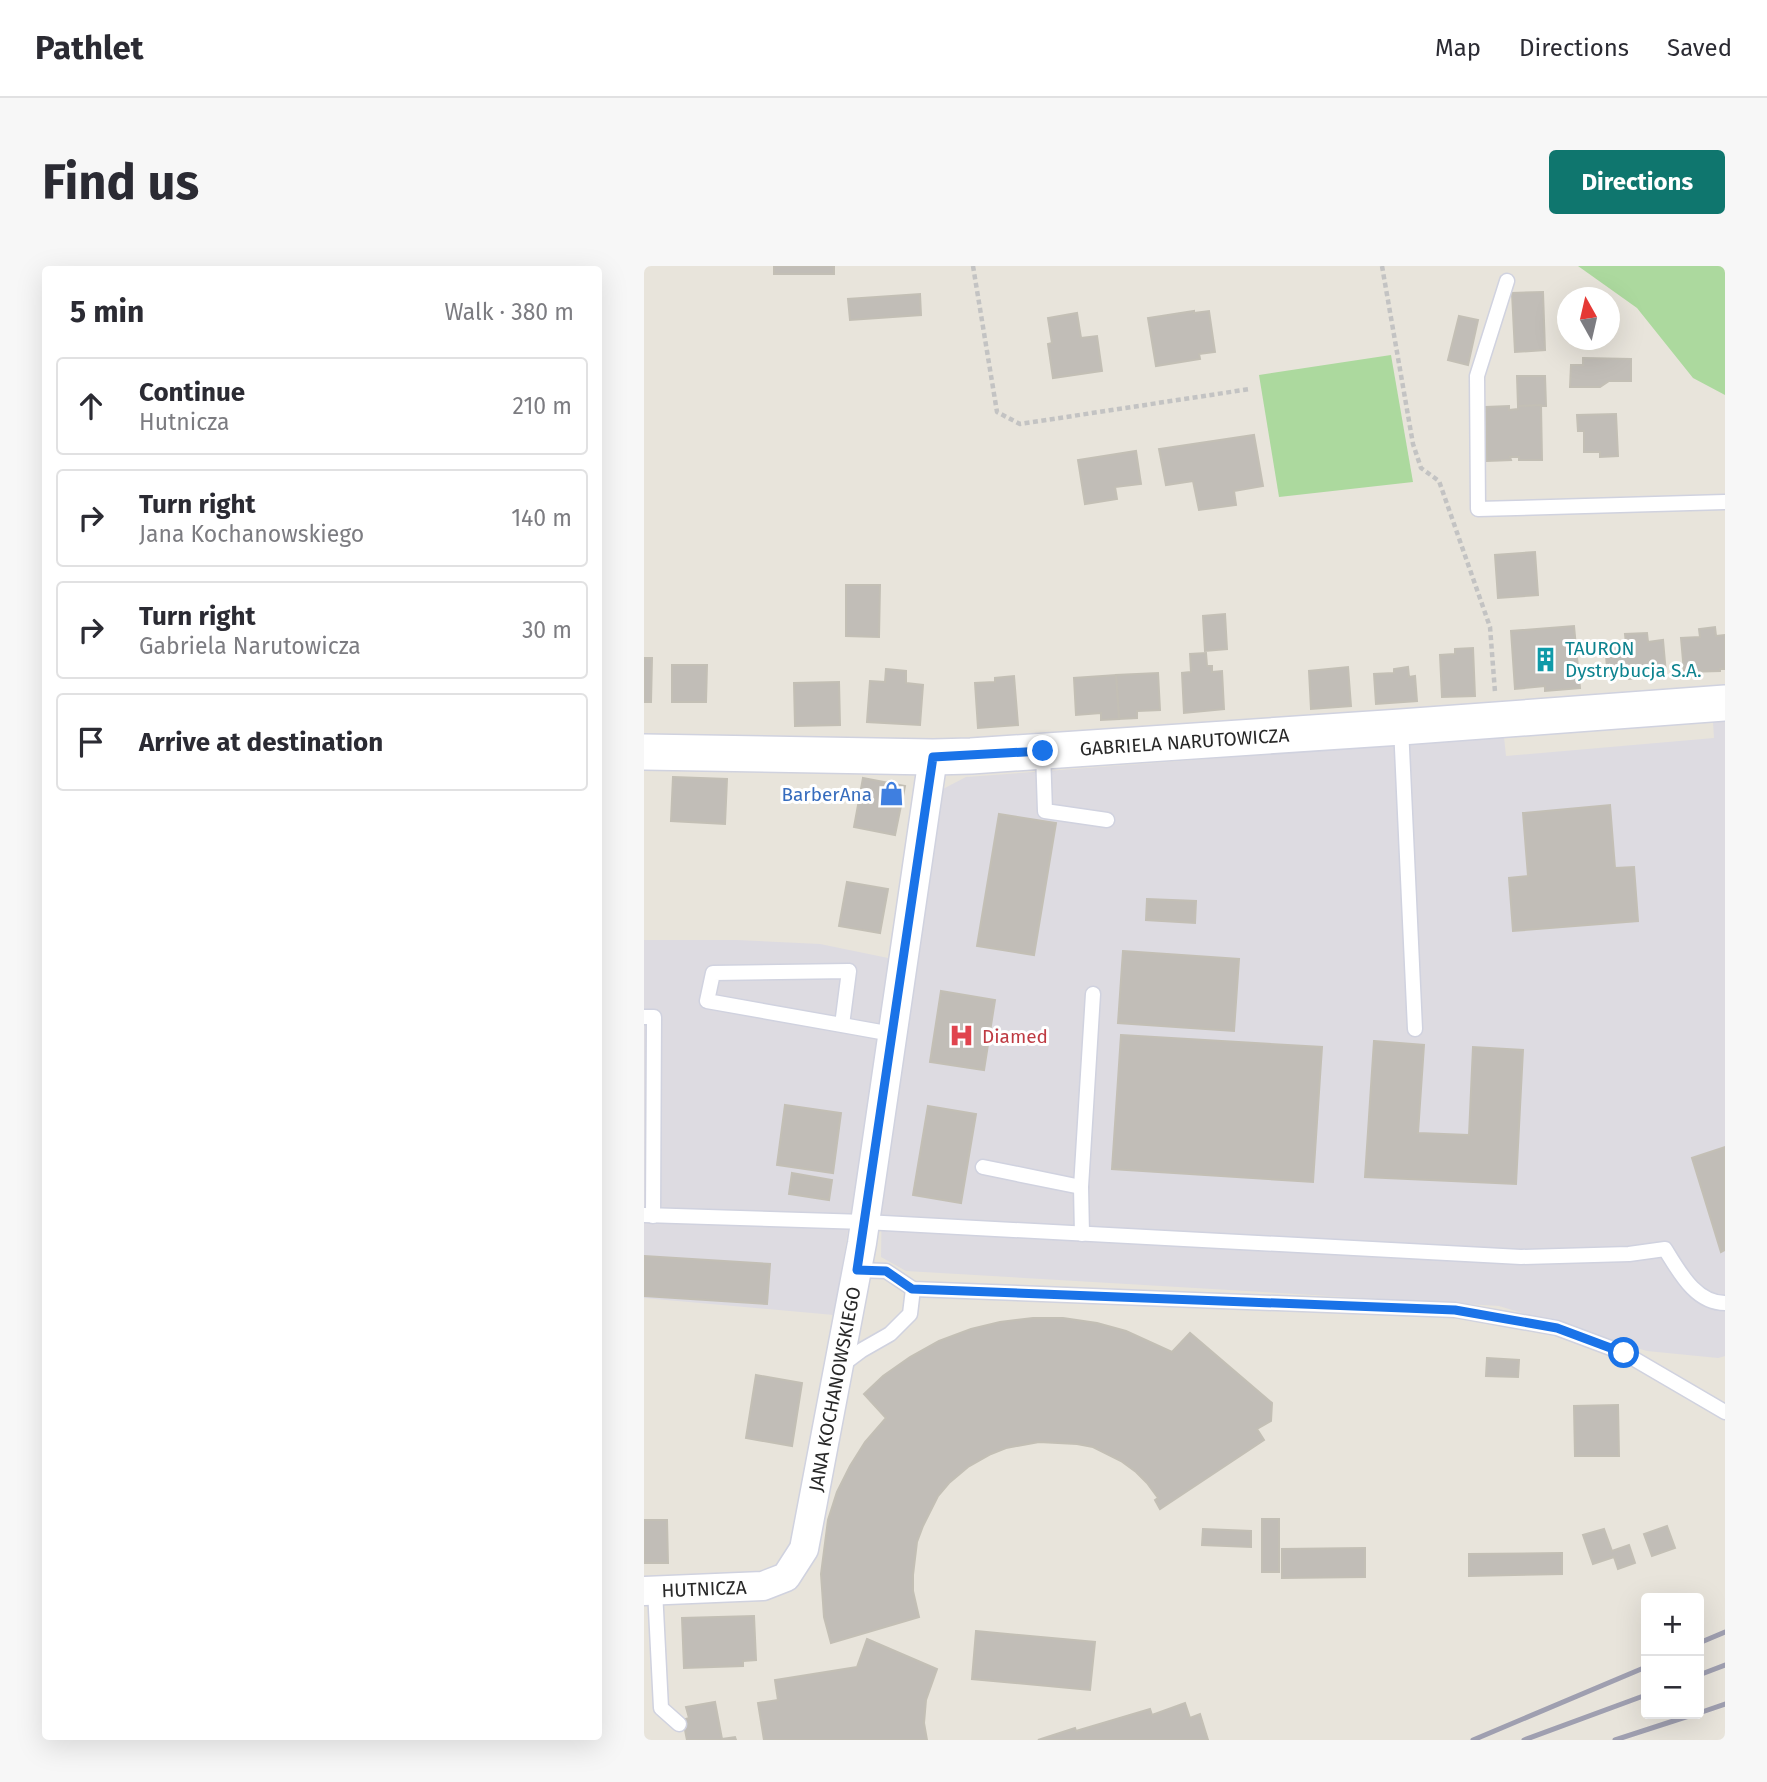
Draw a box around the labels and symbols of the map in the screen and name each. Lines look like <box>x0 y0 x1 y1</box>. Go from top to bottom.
north arrow <box>1557 287 1620 350</box>
place label: TAURON Dystrybucja S.A. <box>1565 637 1702 682</box>
building icon: TAURON Dystrybucja S.A. <box>1531 645 1559 673</box>
street label: GABRIELA NARUTOWICZA <box>1079 723 1290 760</box>
route end <box>1027 735 1058 766</box>
shop icon: BarberAna <box>878 780 906 808</box>
place label: BarberAna <box>781 783 872 806</box>
hospital icon: Diamed <box>948 1022 976 1050</box>
place label: Diamed <box>982 1025 1048 1048</box>
street label: JANA KOCHANOWSKIEGO <box>804 1285 865 1493</box>
route start <box>1608 1337 1639 1368</box>
street label: HUTNICZA <box>661 1575 747 1602</box>

